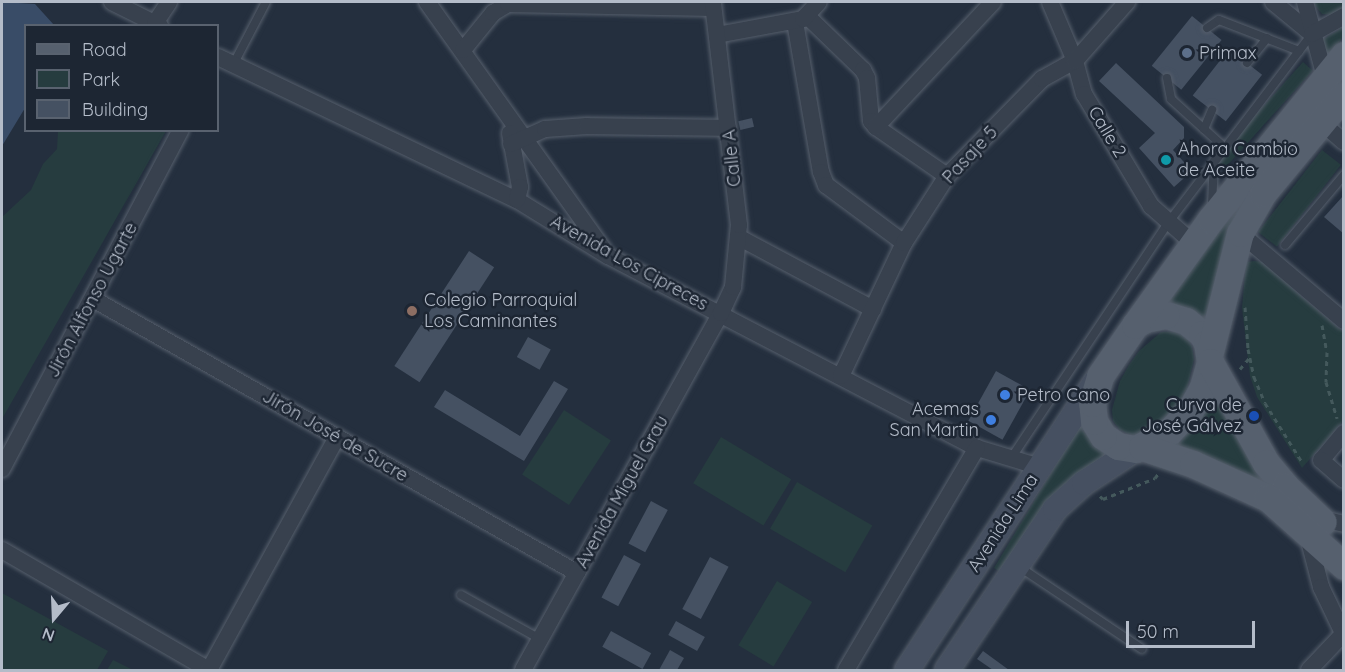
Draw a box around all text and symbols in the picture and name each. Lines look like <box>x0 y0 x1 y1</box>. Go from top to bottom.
legend <box>24 24 219 132</box>
text: Road <box>82 38 127 61</box>
place label: Primax <box>1199 42 1257 64</box>
marker: Primax <box>1180 46 1194 60</box>
text: Park <box>82 68 120 91</box>
text: Building <box>82 98 148 121</box>
street label: Calle 2 <box>1083 103 1131 161</box>
street label: Pasaje 5 <box>938 122 1002 188</box>
street label: Calle A <box>718 128 746 188</box>
place label: Ahora Cambio de Aceite <box>1178 139 1298 182</box>
marker: Ahora Cambio de Aceite <box>1159 153 1173 167</box>
street label: Avenida Los Cipreces <box>546 211 712 315</box>
street label: Jirón Alfonso Ugarte <box>42 219 142 381</box>
place label: Colegio Parroquial Los Caminantes <box>424 290 577 332</box>
marker: Colegio Parroquial Los Caminantes <box>405 304 419 318</box>
place label: Petro Cano <box>1017 384 1110 406</box>
street label: Jirón José de Sucre <box>258 386 412 486</box>
marker: Petro Cano <box>998 388 1012 402</box>
place label: Curva de José Gálvez <box>1142 395 1242 438</box>
place label: Acemas San Martin <box>890 399 979 442</box>
marker: Curva de José Gálvez <box>1247 409 1261 423</box>
street label: Avenida Miguel Grau <box>571 412 673 572</box>
marker: Acemas San Martin <box>984 413 998 427</box>
street label: Avenida Lima <box>963 470 1043 576</box>
north arrow <box>24 588 84 648</box>
scale bar <box>1129 609 1258 647</box>
text: 50 m <box>1137 620 1179 643</box>
text: N <box>39 624 57 646</box>

